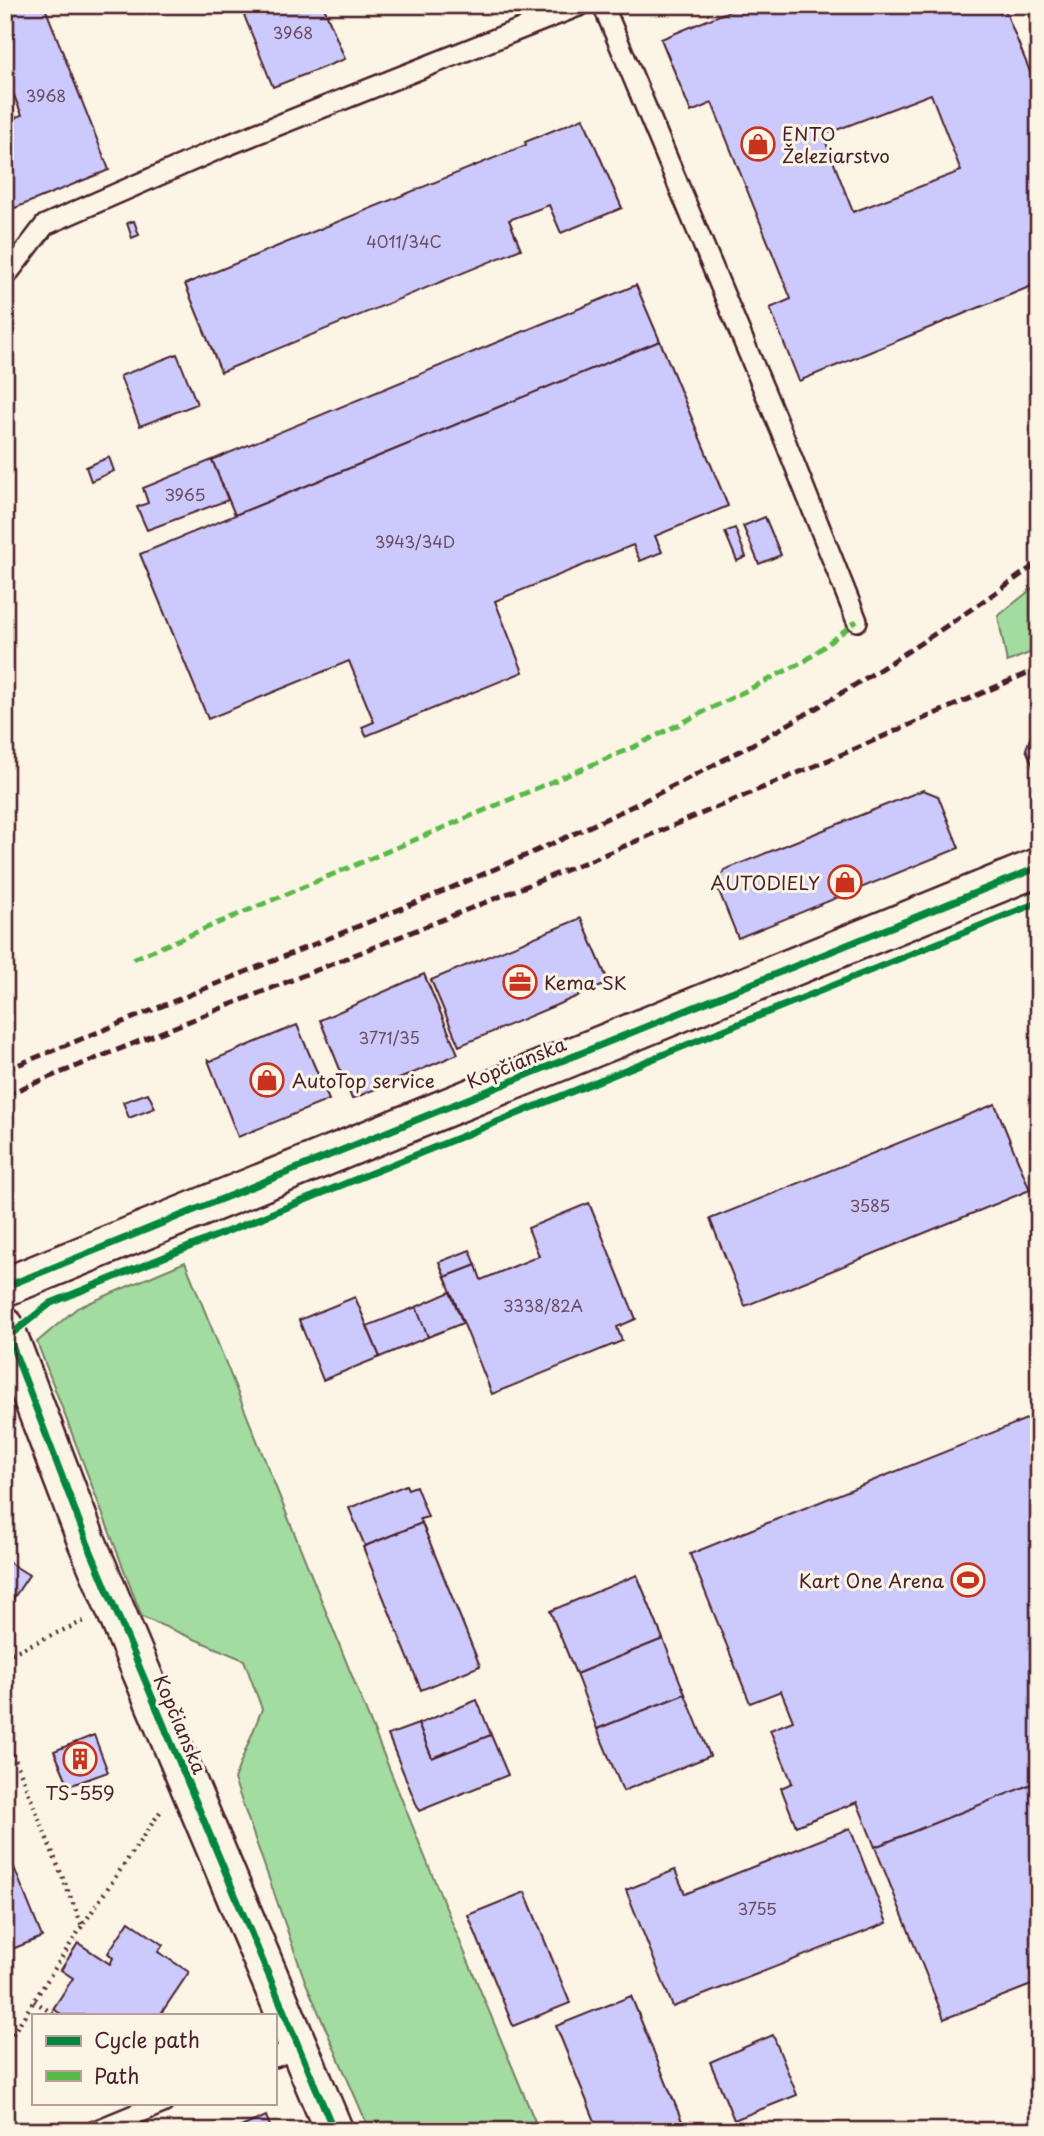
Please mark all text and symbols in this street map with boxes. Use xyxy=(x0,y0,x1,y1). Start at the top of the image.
house number: 3968 xyxy=(273,20,313,44)
house number: 3968 xyxy=(26,83,66,107)
place label: ENTO Železiarstvo xyxy=(782,119,890,169)
shop icon: ENTO Železiarstvo xyxy=(739,125,777,163)
house number: 4011/34C xyxy=(366,229,442,253)
house number: 3965 xyxy=(165,482,205,506)
house number: 3943/34D xyxy=(375,529,455,553)
shop icon: AUTODIELY xyxy=(826,863,864,901)
place label: AUTODIELY xyxy=(711,868,820,896)
office icon: Kema SK xyxy=(501,963,539,1001)
place label: Kema SK xyxy=(544,968,627,996)
house number: 3771/35 xyxy=(358,1025,420,1049)
street label: Kopčianska xyxy=(462,1029,570,1095)
shop icon: AutoTop service xyxy=(248,1061,286,1099)
place label: AutoTop service xyxy=(292,1066,435,1094)
house number: 3585 xyxy=(850,1193,890,1217)
house number: 3338/82A xyxy=(503,1293,583,1317)
sports icon: Kart One Arena xyxy=(949,1561,987,1599)
place label: Kart One Arena xyxy=(799,1566,944,1594)
street label: Kopčianska xyxy=(148,1670,215,1778)
building icon: TS-559 xyxy=(61,1740,99,1778)
place label: TS-559 xyxy=(45,1778,115,1806)
house number: 3755 xyxy=(737,1896,777,1920)
legend xyxy=(32,2014,276,2104)
text: Cycle path xyxy=(94,2023,200,2055)
text: Path xyxy=(94,2059,139,2091)

